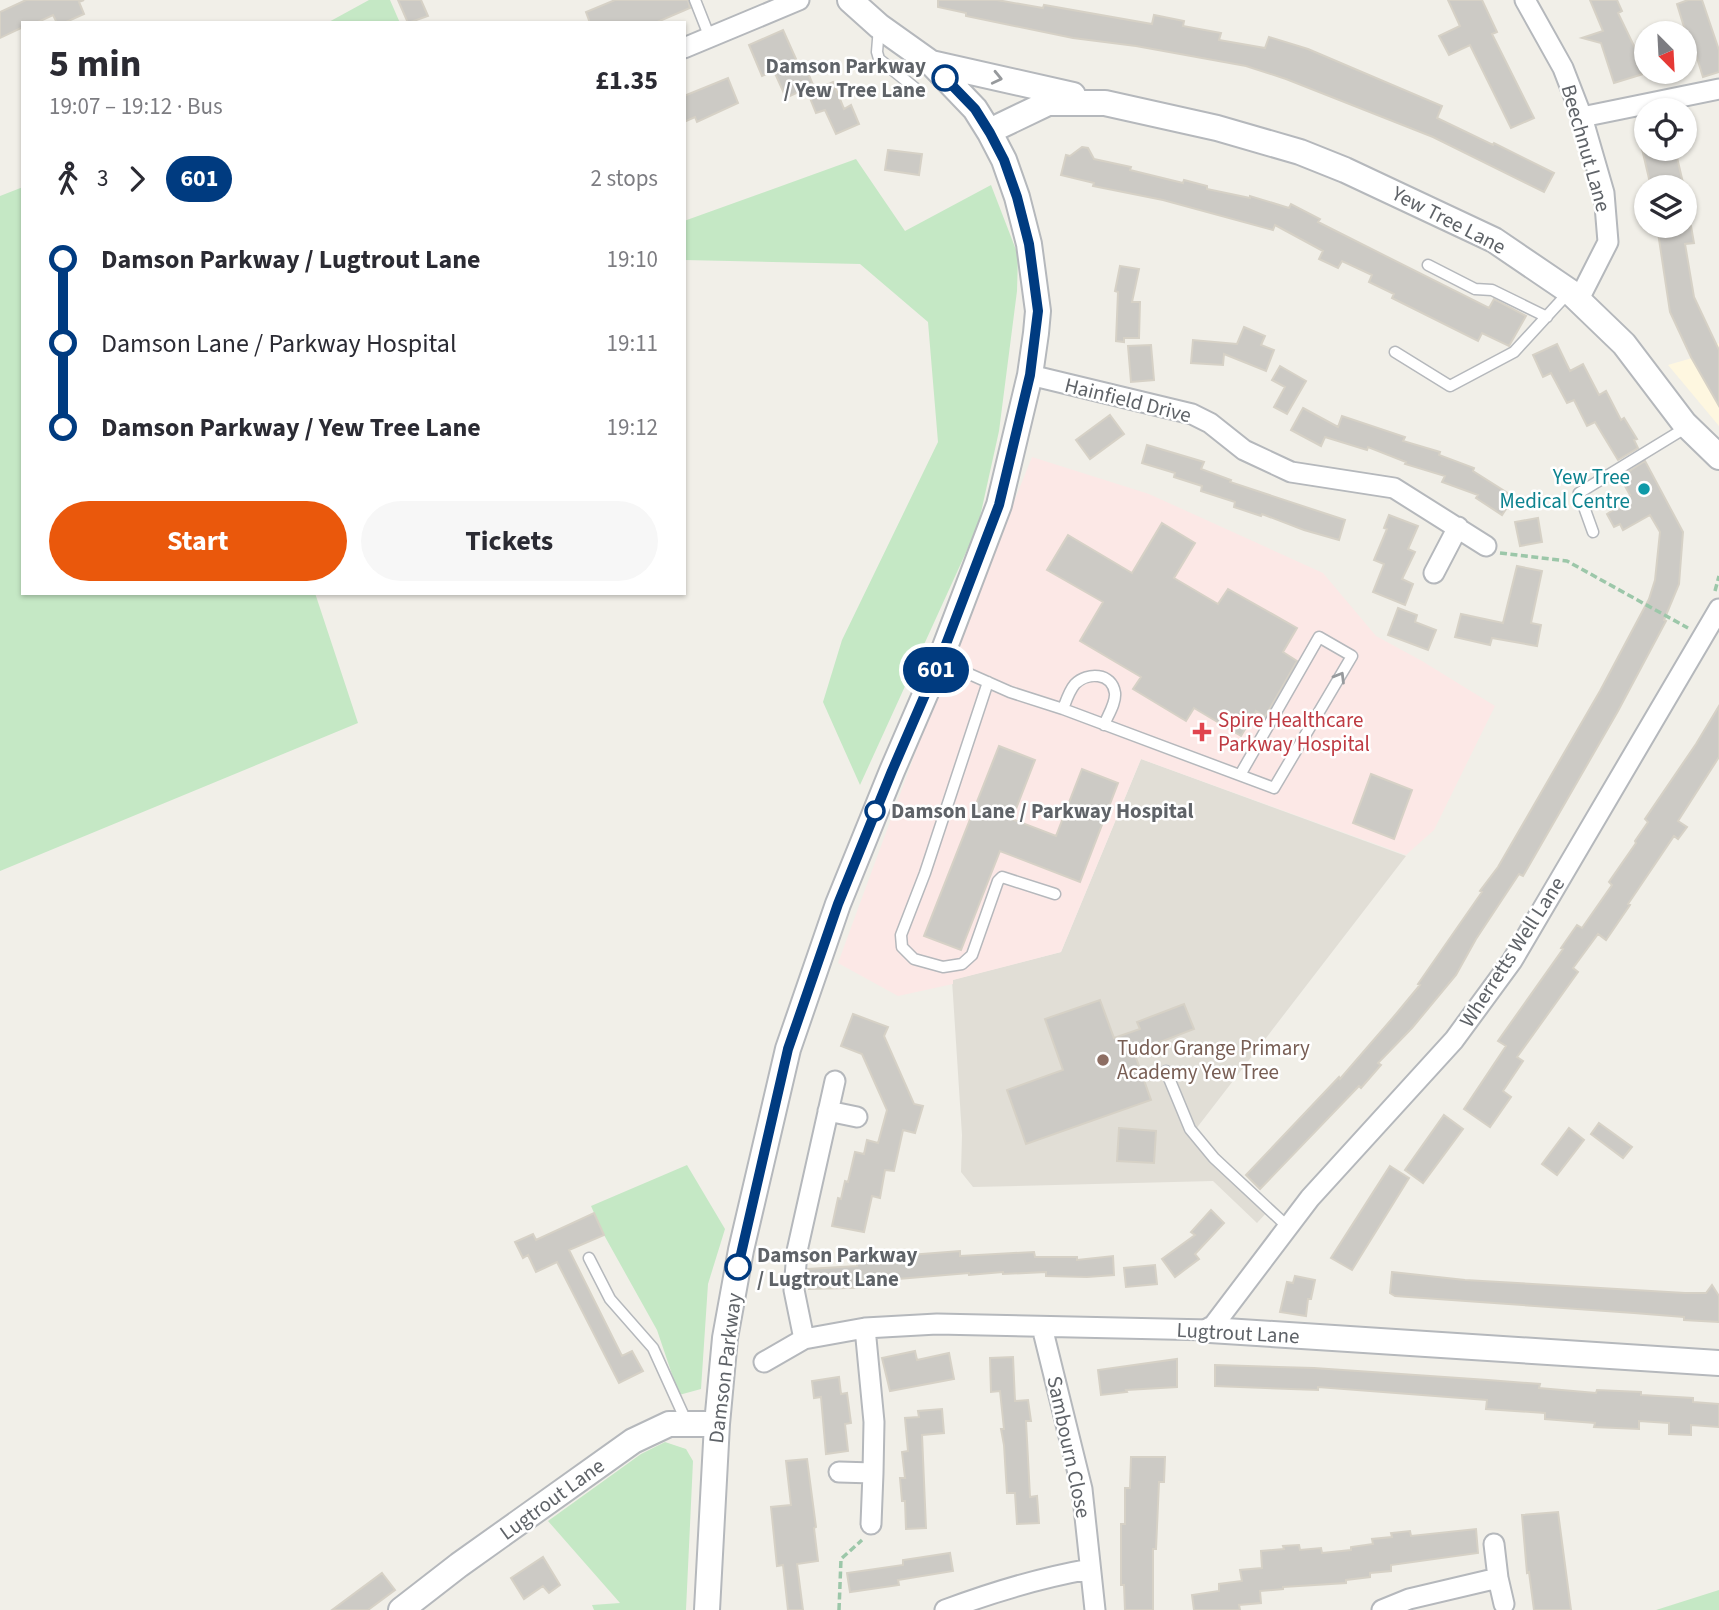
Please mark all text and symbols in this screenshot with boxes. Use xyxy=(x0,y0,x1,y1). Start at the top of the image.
north arrow xyxy=(1634,21,1698,84)
map controls xyxy=(1634,21,1697,238)
text: 5 min xyxy=(49,37,141,91)
place label: Damson Parkway / Yew Tree Lane xyxy=(766,51,926,105)
text: £1.35 xyxy=(595,62,658,99)
marker: Damson Parkway / Yew Tree Lane xyxy=(932,65,958,91)
one-way arrow xyxy=(991,70,1003,84)
street label: Beechnut Lane xyxy=(1554,81,1618,215)
text: 19:07 – 19:12 · Bus xyxy=(49,90,223,123)
button: locate xyxy=(1634,98,1697,161)
icon: walk xyxy=(49,160,87,198)
icon: forward xyxy=(118,160,156,198)
text: 601 xyxy=(180,161,218,196)
text: 3 xyxy=(97,162,108,195)
text: 2 stops xyxy=(591,162,658,195)
button: layers xyxy=(1634,175,1697,238)
street label: Yew Tree Lane xyxy=(1386,178,1511,262)
text: Damson Parkway / Lugtrout Lane xyxy=(101,241,481,278)
text: 19:10 xyxy=(607,243,658,276)
text: Damson Lane / Parkway Hospital xyxy=(101,325,457,362)
text: 19:11 xyxy=(607,327,658,360)
street label: Hainfield Drive xyxy=(1062,370,1194,430)
text: Damson Parkway / Yew Tree Lane xyxy=(101,409,481,446)
text: 19:12 xyxy=(607,411,658,444)
place label: Yew Tree Medical Centre xyxy=(1500,462,1630,516)
marker: Yew Tree Medical Centre xyxy=(1636,481,1652,497)
button: Start xyxy=(49,501,347,581)
button: Tickets xyxy=(361,501,658,581)
line badge: 601 xyxy=(896,647,976,693)
text: 601 xyxy=(917,652,955,687)
one-way arrow xyxy=(1332,671,1345,684)
place label: Spire Healthcare Parkway Hospital xyxy=(1218,705,1370,759)
marker: Spire Healthcare Parkway Hospital xyxy=(1192,722,1212,742)
place label: Damson Lane / Parkway Hospital xyxy=(891,796,1194,826)
marker: Damson Lane / Parkway Hospital xyxy=(865,801,885,821)
street label: Wherretts Well Lane xyxy=(1452,871,1572,1033)
place label: Tudor Grange Primary Academy Yew Tree xyxy=(1117,1033,1310,1087)
marker: Tudor Grange Primary Academy Yew Tree xyxy=(1095,1052,1111,1068)
place label: Damson Parkway / Lugtrout Lane xyxy=(757,1240,917,1294)
marker: Damson Parkway / Lugtrout Lane xyxy=(725,1254,751,1280)
street label: Damson Parkway xyxy=(701,1291,749,1445)
street label: Lugtrout Lane xyxy=(1176,1315,1300,1351)
street label: Sambourn Close xyxy=(1039,1373,1099,1521)
street label: Lugtrout Lane xyxy=(493,1451,611,1547)

